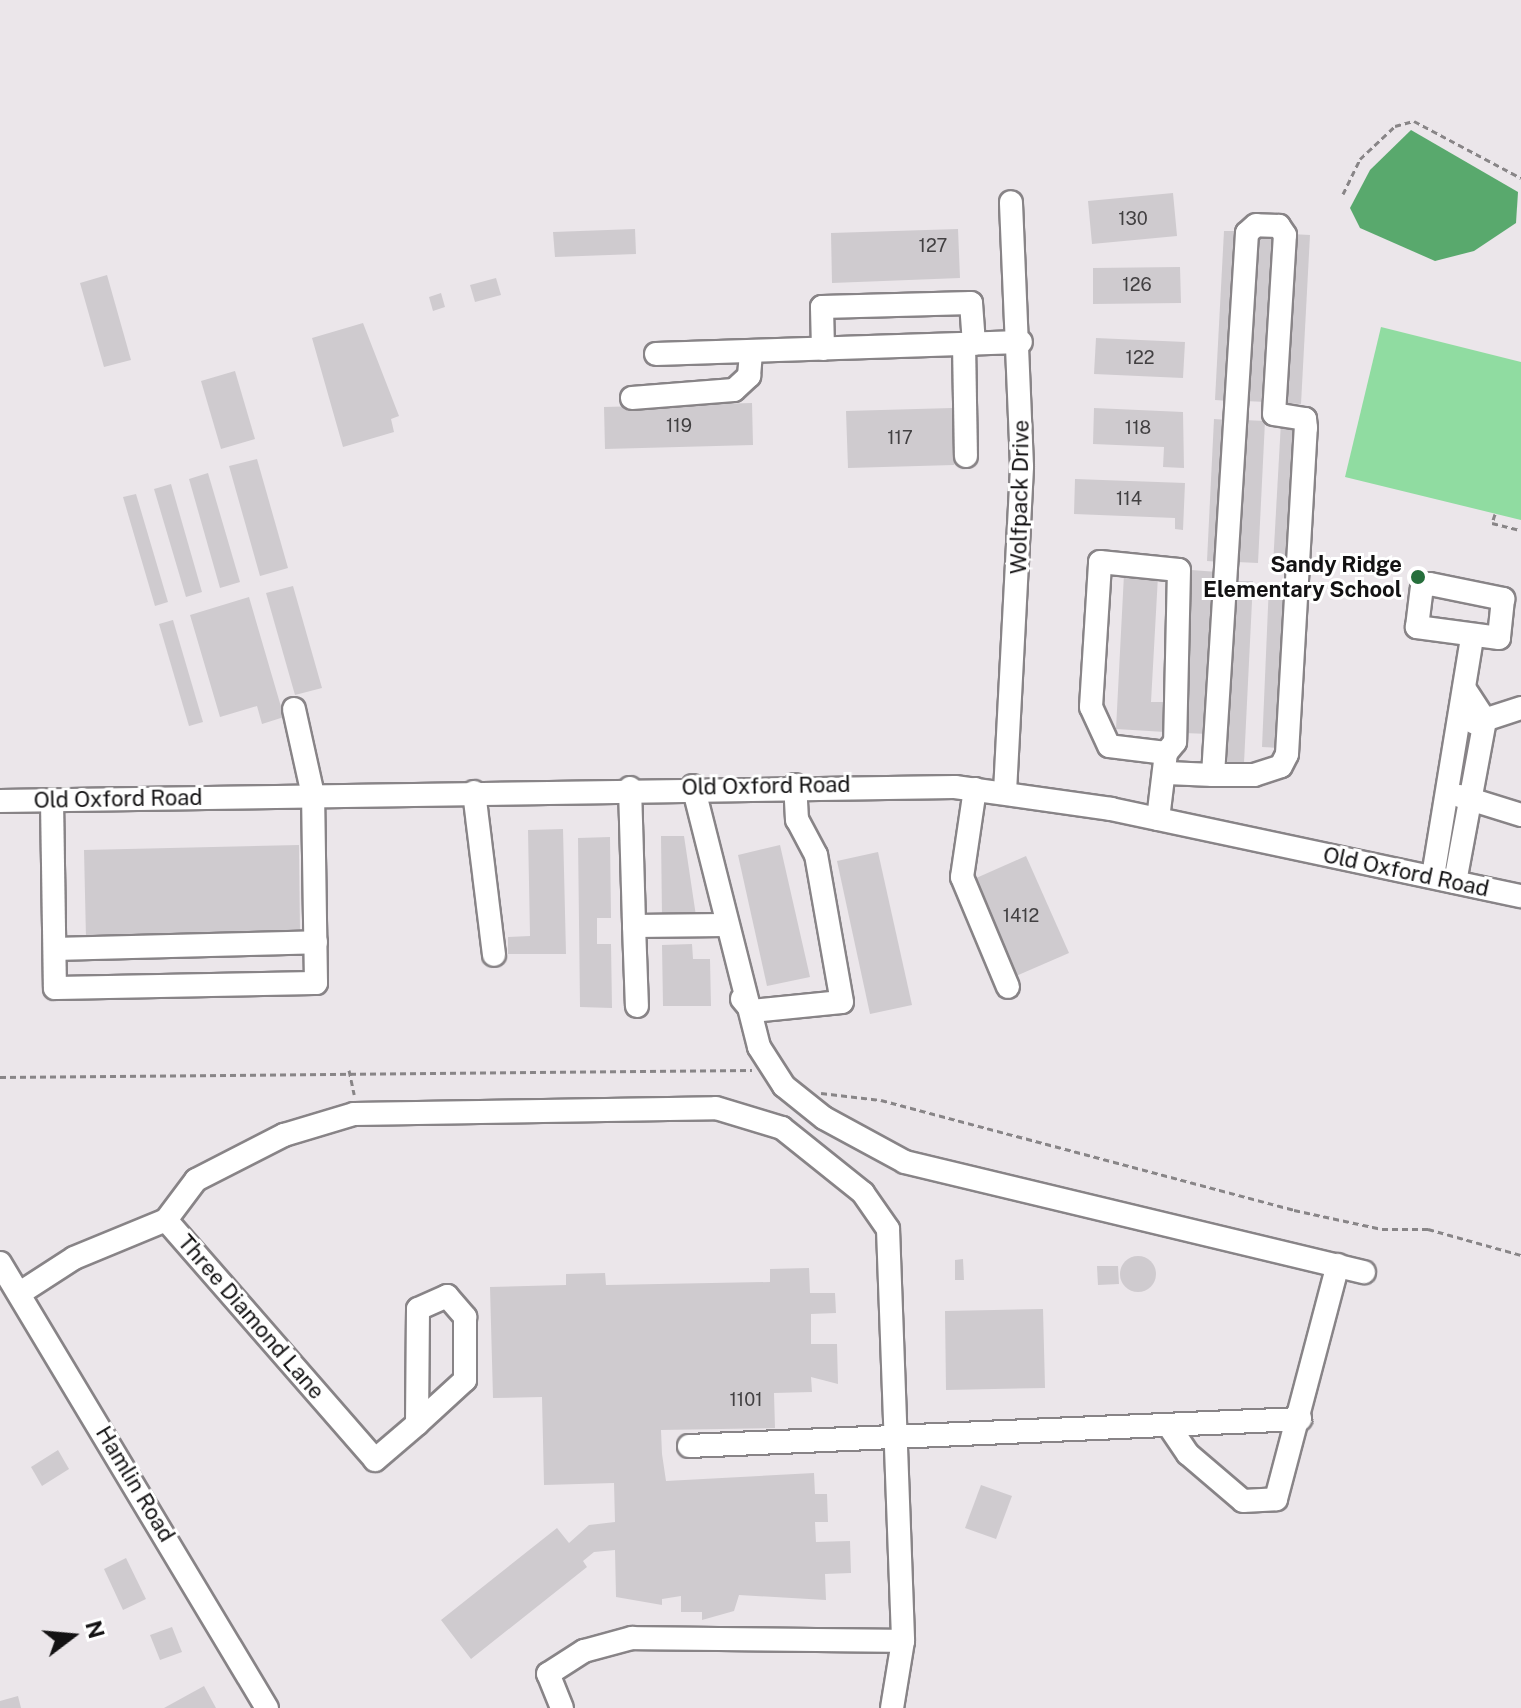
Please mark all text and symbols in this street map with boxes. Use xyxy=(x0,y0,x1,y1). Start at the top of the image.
house number: 130 xyxy=(1118,208,1148,230)
house number: 127 xyxy=(919,235,947,257)
house number: 126 xyxy=(1122,274,1152,296)
house number: 122 xyxy=(1126,347,1154,369)
house number: 119 xyxy=(666,415,692,437)
house number: 118 xyxy=(1125,417,1151,439)
street label: Wolfpack Drive xyxy=(1005,419,1035,575)
house number: 117 xyxy=(887,427,913,449)
house number: 114 xyxy=(1116,488,1142,510)
place label: Sandy Ridge Elementary School xyxy=(1203,551,1402,602)
marker: Sandy Ridge Elementary School xyxy=(1409,568,1427,586)
street label: Old Oxford Road xyxy=(681,771,851,801)
street label: Old Oxford Road xyxy=(33,784,203,814)
street label: Old Oxford Road xyxy=(1321,842,1491,902)
house number: 1412 xyxy=(1003,905,1039,927)
street label: Three Diamond Lane xyxy=(172,1229,330,1405)
house number: 1101 xyxy=(730,1389,762,1411)
street label: Hamlin Road xyxy=(90,1421,180,1547)
north arrow xyxy=(32,1596,112,1676)
text: N xyxy=(80,1618,110,1641)

